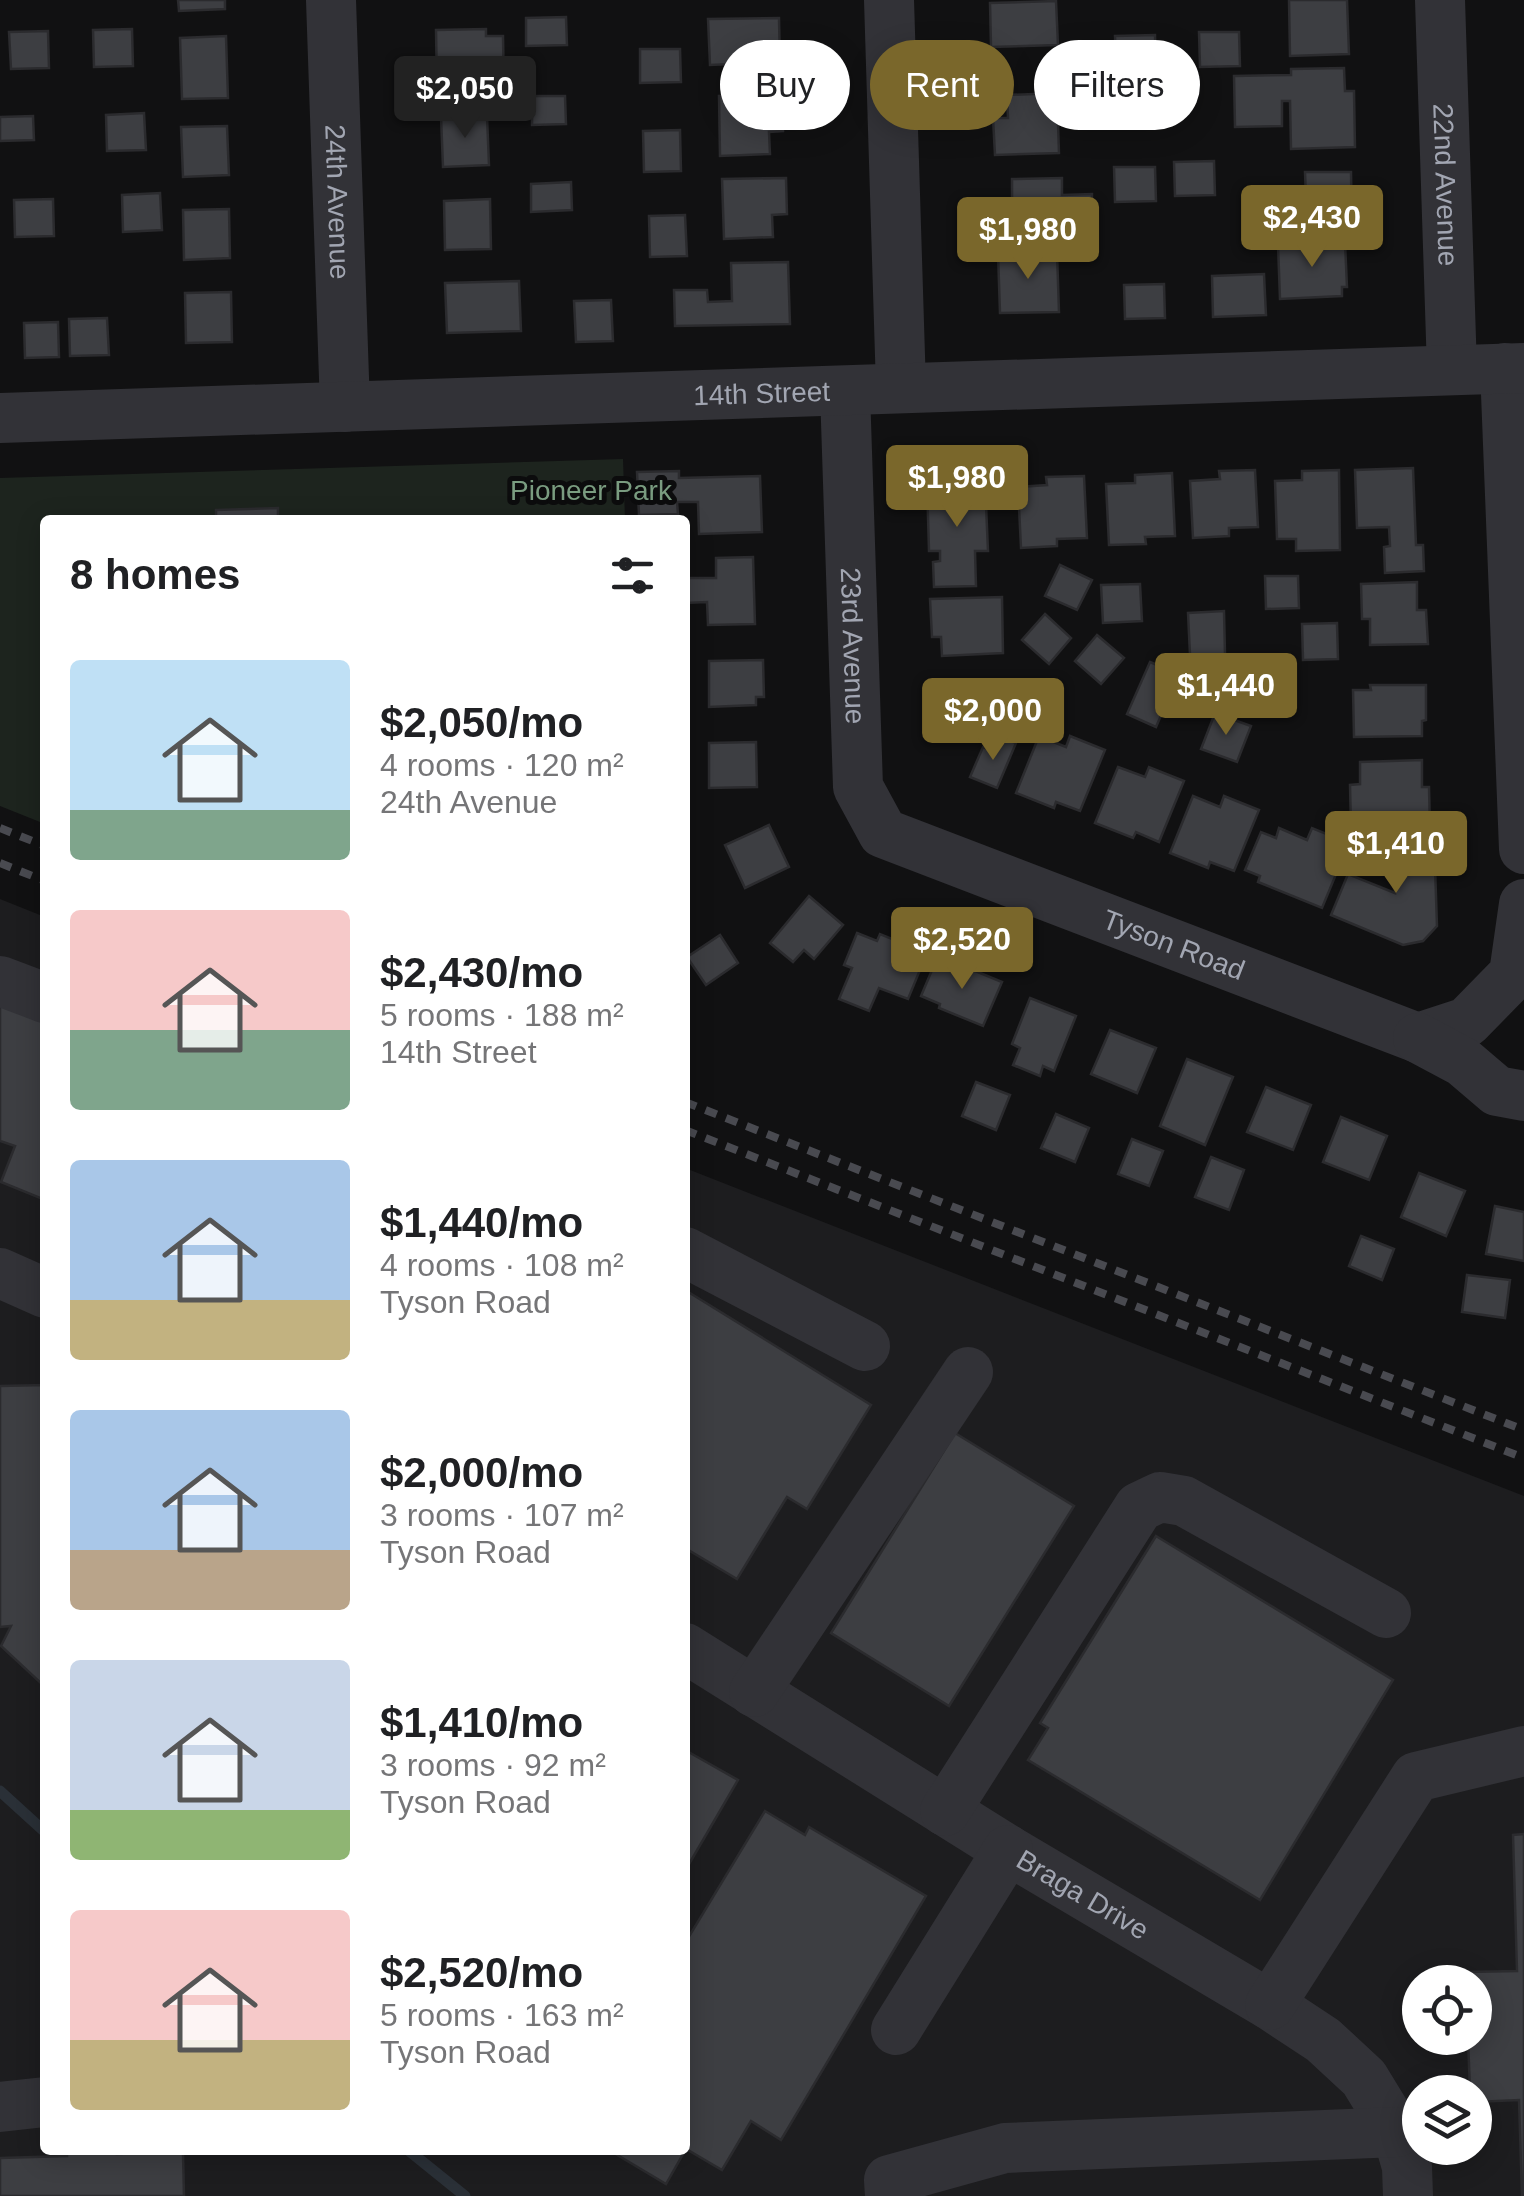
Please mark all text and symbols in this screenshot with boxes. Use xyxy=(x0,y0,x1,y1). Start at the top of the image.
chip: Buy xyxy=(720,40,850,130)
chip: Rent xyxy=(870,40,1014,130)
chip: Filters xyxy=(1034,40,1200,130)
pin: $2,050 xyxy=(384,56,546,141)
text: $2,050 xyxy=(416,70,514,106)
street label: 22nd Avenue xyxy=(1427,103,1464,267)
street label: 24th Avenue xyxy=(319,124,356,280)
pin: $2,430 xyxy=(1231,185,1393,270)
pin: $1,980 xyxy=(947,197,1109,282)
text: $2,430 xyxy=(1263,199,1361,235)
text: $1,980 xyxy=(979,211,1077,247)
street label: 14th Street xyxy=(693,376,831,411)
pin: $1,980 xyxy=(876,445,1038,530)
text: $1,980 xyxy=(908,459,1006,495)
park label: Pioneer Park xyxy=(510,475,673,506)
icon: filters xyxy=(605,548,660,603)
text: 8 homes xyxy=(70,551,240,598)
street label: 23rd Avenue xyxy=(835,567,871,725)
pin: $1,440 xyxy=(1145,653,1307,738)
text: $1,440 xyxy=(1177,667,1275,703)
pin: $2,000 xyxy=(912,678,1074,763)
text: $2,000 xyxy=(944,692,1042,728)
text: $2,050/mo xyxy=(380,699,583,746)
icon: home xyxy=(150,700,270,820)
text: 4 rooms · 120 m² xyxy=(380,747,624,783)
text: 24th Avenue xyxy=(380,784,557,820)
pin: $1,410 xyxy=(1315,811,1477,896)
text: $1,410 xyxy=(1347,825,1445,861)
street label: Tyson Road xyxy=(1098,904,1249,986)
pin: $2,520 xyxy=(881,907,1043,992)
text: $2,520 xyxy=(913,921,1011,957)
text: $2,430/mo xyxy=(380,949,583,996)
icon: home xyxy=(150,950,270,1070)
text: 5 rooms · 188 m² xyxy=(380,997,624,1033)
text: 14th Street xyxy=(380,1034,537,1070)
text: $1,440/mo xyxy=(380,1199,583,1246)
icon: home xyxy=(150,1200,270,1320)
text: 4 rooms · 108 m² xyxy=(380,1247,624,1283)
text: Tyson Road xyxy=(380,1284,551,1320)
text: $2,000/mo xyxy=(380,1449,583,1496)
icon: home xyxy=(150,1450,270,1570)
text: 3 rooms · 107 m² xyxy=(380,1497,624,1533)
text: Tyson Road xyxy=(380,1534,551,1570)
text: $1,410/mo xyxy=(380,1699,583,1746)
icon: home xyxy=(150,1700,270,1820)
text: 3 rooms · 92 m² xyxy=(380,1747,606,1783)
text: Tyson Road xyxy=(380,1784,551,1820)
street label: Braga Drive xyxy=(1011,1844,1154,1946)
text: $2,520/mo xyxy=(380,1949,583,1996)
icon: home xyxy=(150,1950,270,2070)
map controls xyxy=(1402,1965,1492,2165)
button: locate xyxy=(1402,1965,1492,2055)
text: 5 rooms · 163 m² xyxy=(380,1997,624,2033)
text: Tyson Road xyxy=(380,2034,551,2070)
button: layers xyxy=(1402,2075,1492,2165)

